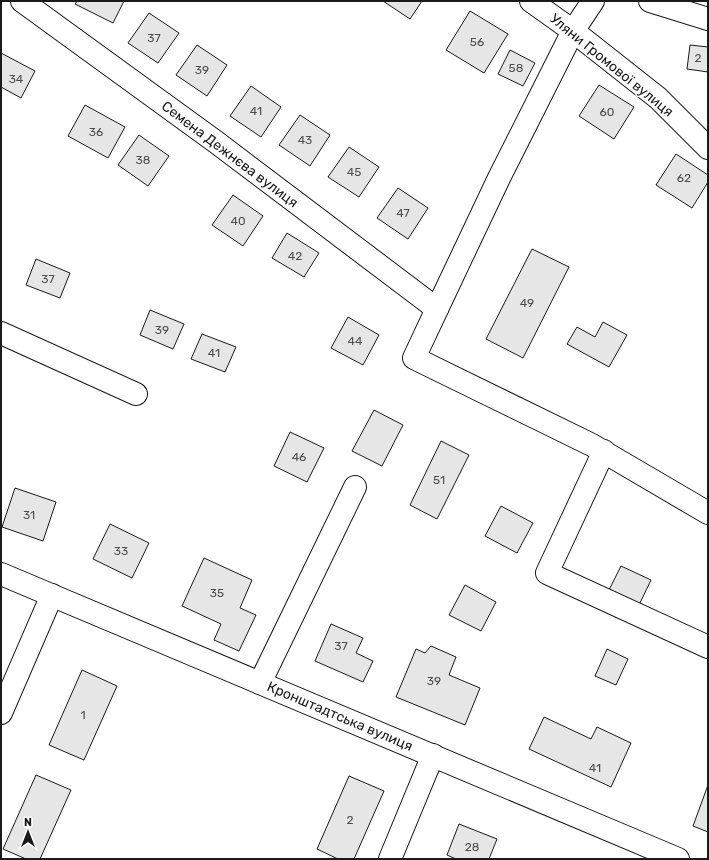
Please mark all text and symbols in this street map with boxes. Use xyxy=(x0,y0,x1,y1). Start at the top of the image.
street label: Уляни Громової вулиця xyxy=(546,10,677,121)
house number: 37 xyxy=(147,31,161,45)
house number: 56 xyxy=(470,35,484,49)
house number: 2 xyxy=(694,51,702,65)
house number: 58 xyxy=(509,61,523,75)
house number: 39 xyxy=(195,63,209,77)
house number: 34 xyxy=(9,72,24,86)
street label: Семена Дежнєва вулиця xyxy=(158,98,301,211)
house number: 41 xyxy=(250,104,262,118)
house number: 60 xyxy=(600,105,614,119)
house number: 36 xyxy=(89,125,103,139)
house number: 43 xyxy=(298,133,312,147)
house number: 38 xyxy=(136,153,150,167)
house number: 45 xyxy=(347,165,361,179)
house number: 62 xyxy=(677,171,691,185)
house number: 47 xyxy=(396,206,410,220)
house number: 40 xyxy=(230,214,246,228)
house number: 42 xyxy=(288,249,302,263)
house number: 37 xyxy=(41,272,55,286)
house number: 49 xyxy=(520,296,534,310)
house number: 39 xyxy=(155,323,169,337)
house number: 44 xyxy=(348,334,363,348)
house number: 41 xyxy=(208,346,220,360)
house number: 46 xyxy=(292,450,306,464)
house number: 51 xyxy=(433,473,445,487)
house number: 31 xyxy=(23,508,35,522)
house number: 33 xyxy=(114,544,128,558)
house number: 35 xyxy=(210,586,224,600)
house number: 37 xyxy=(334,639,348,653)
house number: 39 xyxy=(427,674,441,688)
street label: Кронштадтська вулиця xyxy=(264,678,415,755)
house number: 1 xyxy=(80,708,86,722)
house number: 41 xyxy=(589,761,601,775)
north arrow xyxy=(8,812,48,852)
house number: 2 xyxy=(346,813,354,827)
text: N xyxy=(24,816,32,829)
house number: 28 xyxy=(465,840,479,854)

